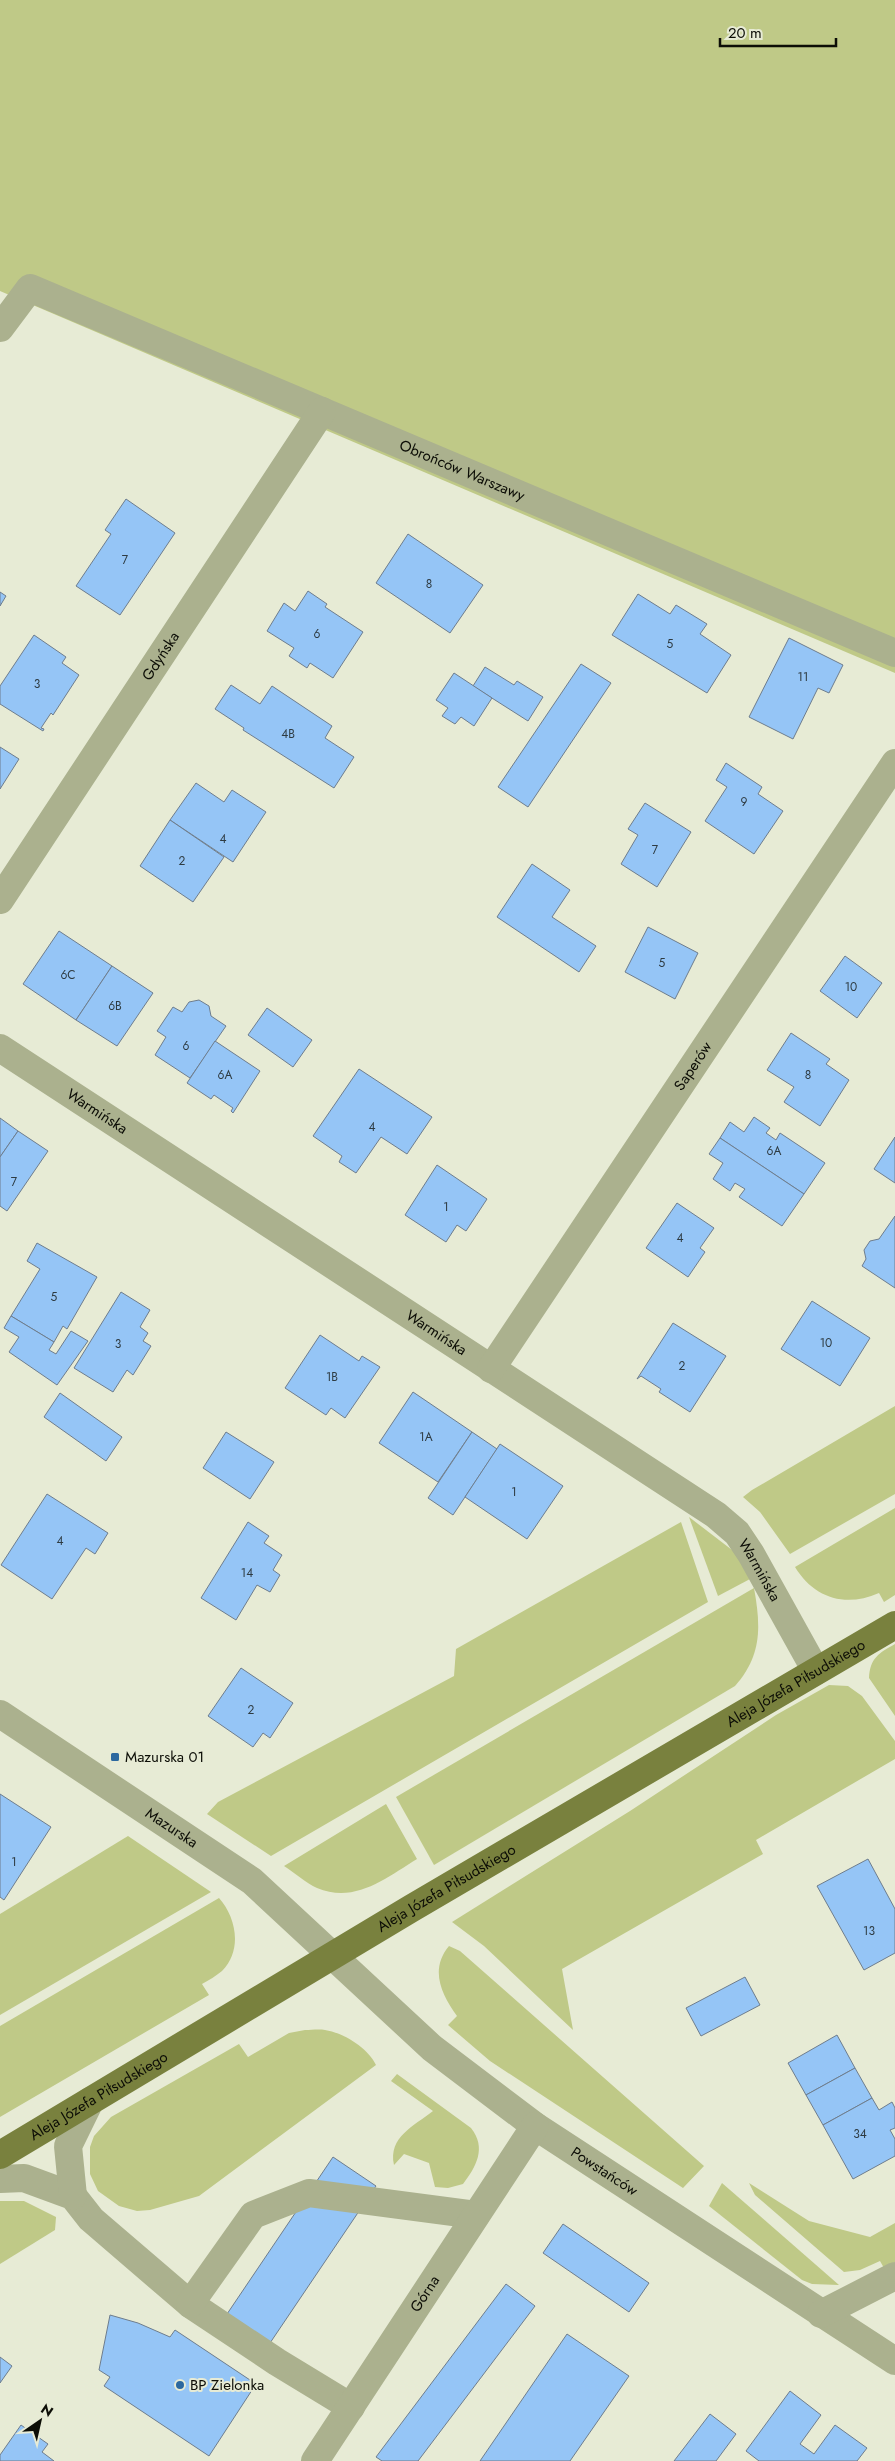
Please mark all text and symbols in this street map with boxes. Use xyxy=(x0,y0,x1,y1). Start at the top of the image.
scale bar xyxy=(720,15,836,47)
text: 20 m xyxy=(728,22,762,44)
street label: Obrońców Warszawy xyxy=(396,434,529,507)
house number: 7 xyxy=(122,551,129,569)
house number: 8 xyxy=(426,575,432,593)
house number: 6 xyxy=(314,625,321,643)
street label: Gdyńska xyxy=(136,627,185,685)
house number: 5 xyxy=(667,635,674,653)
house number: 11 xyxy=(798,668,808,686)
house number: 3 xyxy=(34,675,41,693)
house number: 4B xyxy=(281,725,295,743)
house number: 9 xyxy=(741,793,748,811)
house number: 4 xyxy=(220,830,227,848)
house number: 7 xyxy=(652,841,659,859)
house number: 2 xyxy=(179,852,186,870)
house number: 5 xyxy=(659,954,666,972)
house number: 6C xyxy=(60,966,76,984)
house number: 10 xyxy=(845,978,857,996)
house number: 6B xyxy=(108,997,122,1015)
house number: 6 xyxy=(183,1037,190,1055)
street label: Saperów xyxy=(669,1037,718,1095)
house number: 6A xyxy=(218,1066,232,1084)
house number: 8 xyxy=(805,1066,811,1084)
street label: Warmińska xyxy=(62,1083,132,1139)
house number: 4 xyxy=(369,1118,376,1136)
house number: 6A xyxy=(767,1142,781,1160)
house number: 7 xyxy=(11,1173,18,1191)
house number: 1 xyxy=(443,1198,449,1216)
house number: 4 xyxy=(677,1229,684,1247)
house number: 5 xyxy=(51,1288,58,1306)
street label: Warmińska xyxy=(401,1305,471,1361)
house number: 10 xyxy=(820,1334,832,1352)
house number: 3 xyxy=(115,1335,122,1353)
house number: 2 xyxy=(679,1357,686,1375)
house number: 1B xyxy=(326,1368,338,1386)
house number: 1A xyxy=(419,1428,433,1446)
house number: 1 xyxy=(511,1483,517,1501)
house number: 4 xyxy=(57,1532,64,1550)
street label: Warmińska xyxy=(733,1534,786,1606)
house number: 14 xyxy=(241,1564,253,1582)
street label: Aleja Józefa Piłsudskiego xyxy=(722,1634,869,1733)
house number: 2 xyxy=(248,1701,255,1719)
place label: Mazurska 01 xyxy=(125,1746,204,1768)
marker: Mazurska 01 xyxy=(109,1751,121,1763)
street label: Mazurska xyxy=(141,1802,202,1853)
street label: Aleja Józefa Piłsudskiego xyxy=(373,1839,520,1938)
house number: 1 xyxy=(11,1853,17,1871)
house number: 13 xyxy=(863,1922,875,1940)
street label: Aleja Józefa Piłsudskiego xyxy=(25,2046,172,2146)
house number: 34 xyxy=(853,2125,867,2143)
street label: Powstańców xyxy=(567,2141,643,2202)
street label: Górna xyxy=(405,2271,445,2317)
place label: BP Zielonka xyxy=(190,2374,264,2396)
marker: BP Zielonka xyxy=(174,2379,186,2391)
north arrow xyxy=(15,2396,65,2446)
text: N xyxy=(37,2399,57,2422)

